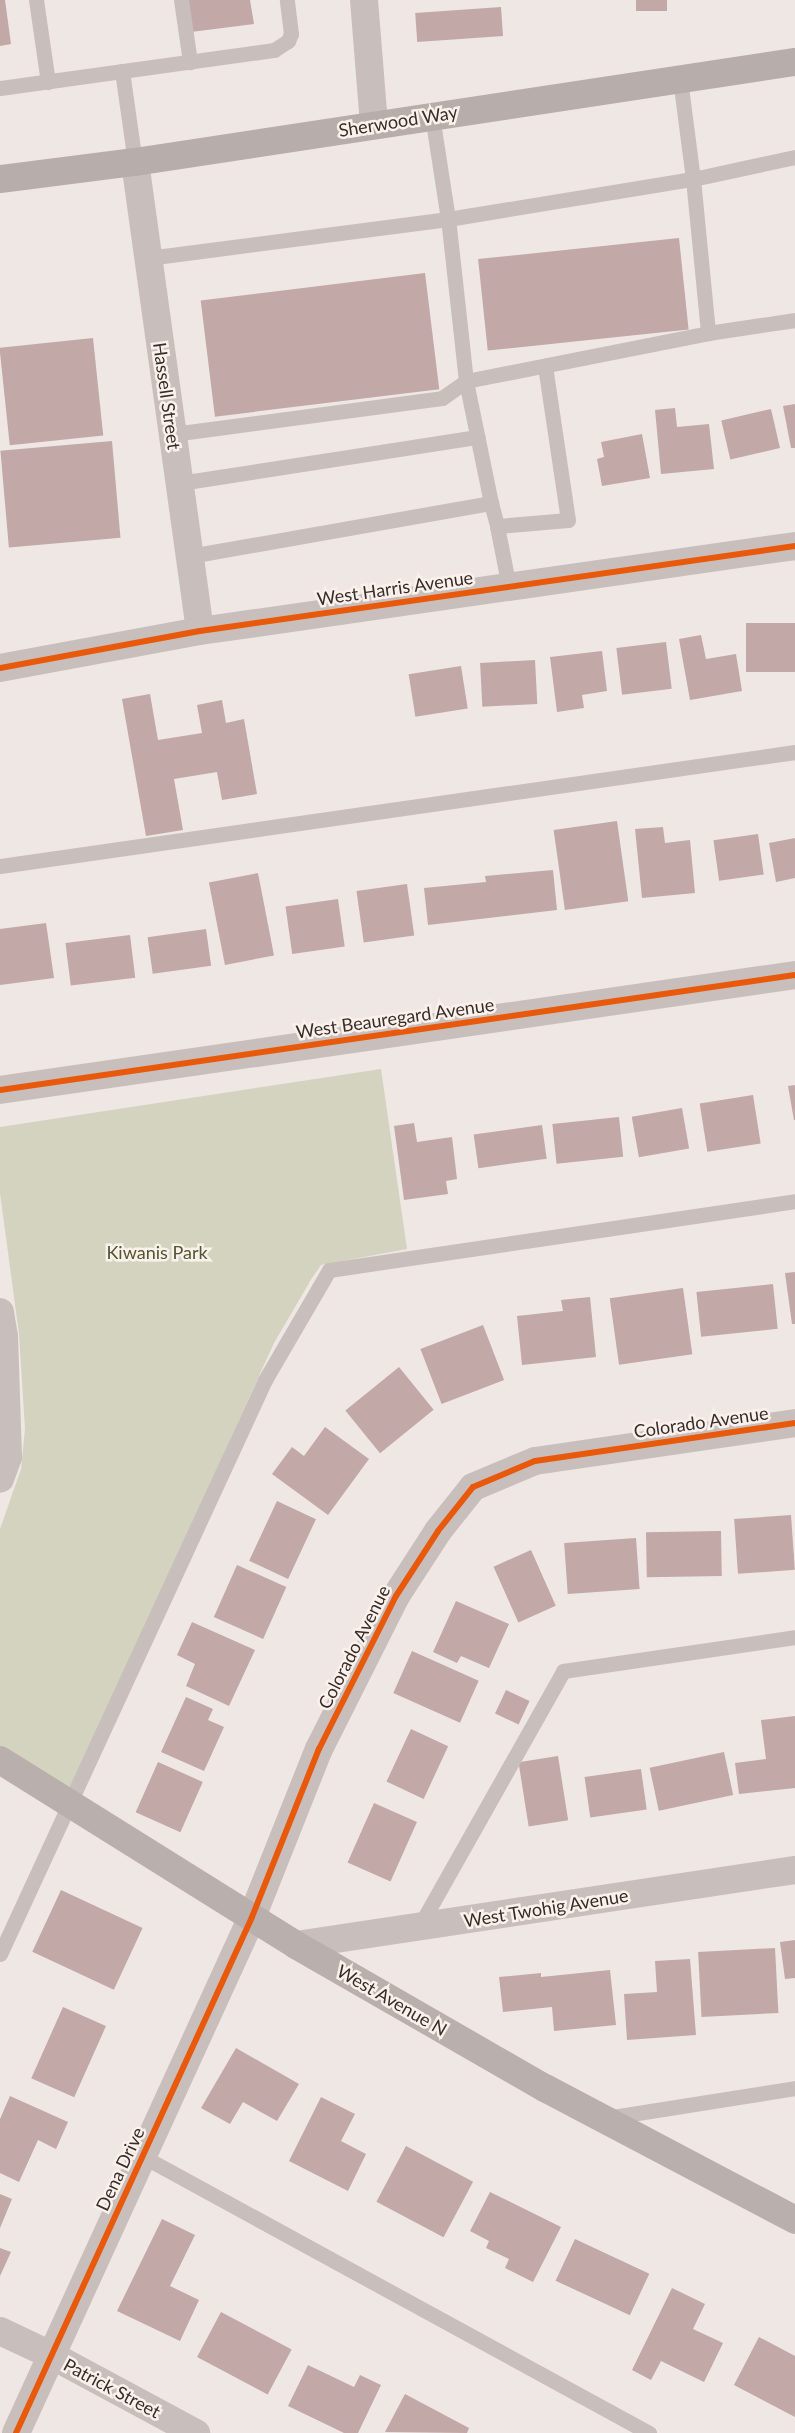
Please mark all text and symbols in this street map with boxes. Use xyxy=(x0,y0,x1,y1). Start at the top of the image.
street label: Sherwood Way xyxy=(337,101,459,141)
street label: Hassell Street xyxy=(149,341,185,451)
street label: West Harris Avenue xyxy=(315,566,475,610)
street label: West Beauregard Avenue xyxy=(294,993,496,1043)
park label: Kiwanis Park xyxy=(106,1241,208,1263)
street label: Colorado Avenue xyxy=(632,1402,770,1442)
street label: Colorado Avenue xyxy=(313,1581,395,1713)
street label: West Twohig Avenue xyxy=(462,1884,630,1932)
street label: West Avenue N xyxy=(333,1960,451,2040)
street label: Dena Drive xyxy=(91,2124,149,2214)
street label: Patrick Street xyxy=(60,2353,164,2423)

